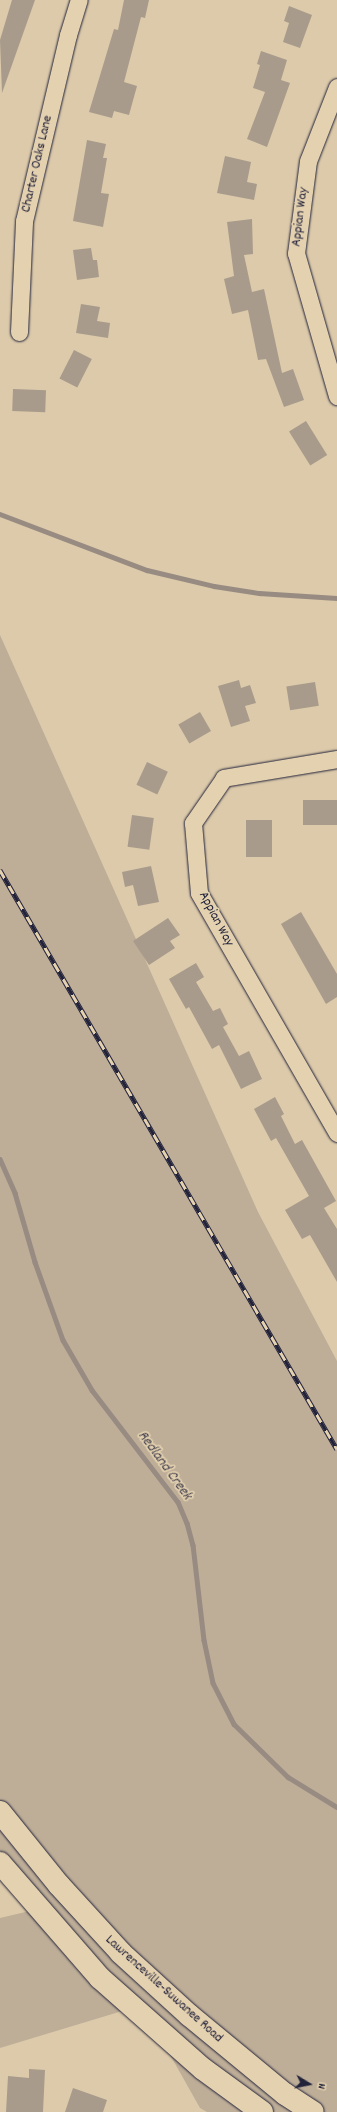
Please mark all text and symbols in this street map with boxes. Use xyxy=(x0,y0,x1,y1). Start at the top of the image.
street label: Charter Oaks Lane xyxy=(18,114,56,214)
street label: Appian Way xyxy=(288,186,312,248)
street label: Appian Way xyxy=(195,889,237,949)
water label: Redland Creek xyxy=(133,1428,195,1504)
street label: Lawrenceville-Suwanee Road xyxy=(102,1932,226,2046)
north arrow xyxy=(289,2064,329,2104)
text: N xyxy=(312,2082,329,2090)

